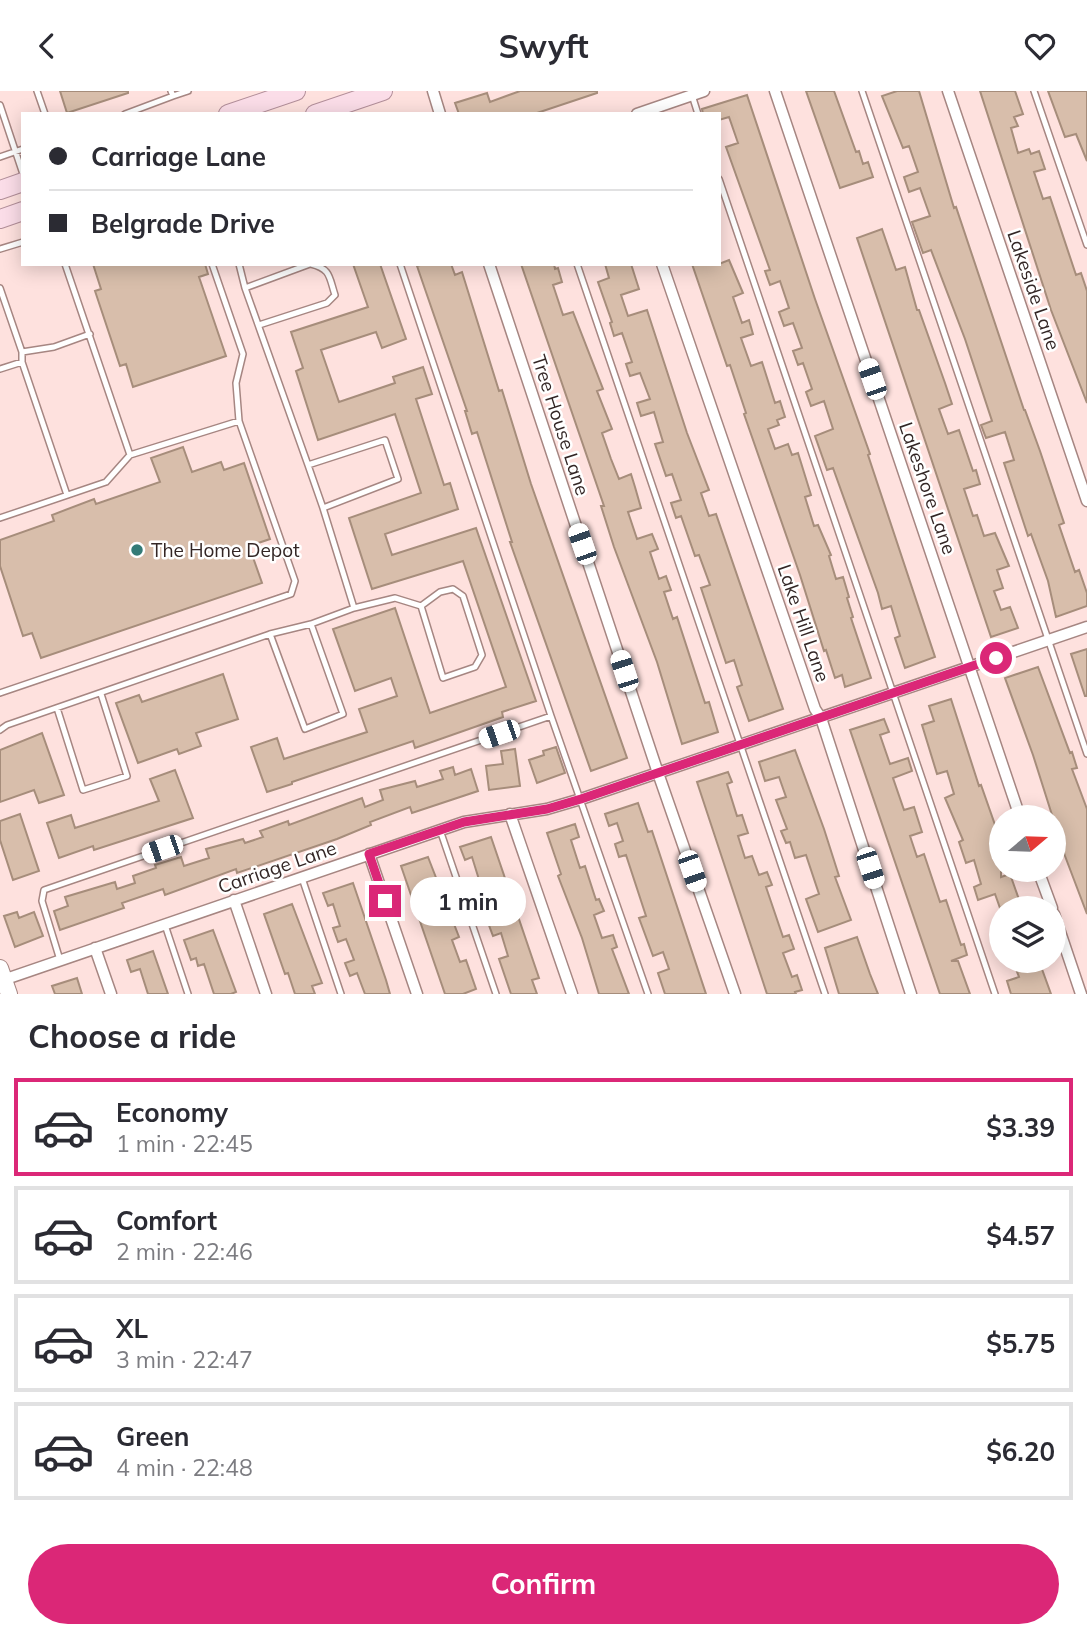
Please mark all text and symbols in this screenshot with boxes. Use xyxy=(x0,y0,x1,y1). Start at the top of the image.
text: Swyft xyxy=(498,26,589,66)
icon: back xyxy=(28,27,66,65)
icon: heart xyxy=(1021,27,1059,65)
text: Carriage Lane xyxy=(91,140,266,173)
text: Belgrade Drive xyxy=(91,207,275,240)
street label: Lakeside Lane xyxy=(1002,227,1066,353)
street label: Tree House Lane xyxy=(527,352,595,498)
car xyxy=(856,356,889,402)
street label: Lakeshore Lane xyxy=(894,419,962,557)
car xyxy=(566,521,599,567)
place label: The Home Depot xyxy=(151,538,300,562)
marker: The Home Depot xyxy=(129,542,145,558)
street label: Lake Hill Lane xyxy=(773,561,835,685)
route start xyxy=(980,642,1012,674)
car xyxy=(608,648,641,694)
car xyxy=(476,717,523,751)
north arrow xyxy=(989,805,1066,882)
map controls xyxy=(989,805,1066,973)
car xyxy=(139,832,186,866)
street label: Carriage Lane xyxy=(215,836,339,898)
car xyxy=(854,845,887,891)
car xyxy=(676,848,709,894)
callout: 1 min xyxy=(410,877,525,925)
route end xyxy=(369,885,401,917)
text: 1 min xyxy=(438,887,498,916)
button: layers xyxy=(989,896,1066,973)
text: Choose a ride xyxy=(28,1016,236,1056)
icon: car xyxy=(32,1096,95,1159)
text: Economy xyxy=(116,1096,228,1129)
text: $3.39 xyxy=(986,1111,1055,1144)
text: 1 min · 22:45 xyxy=(116,1129,253,1158)
icon: car xyxy=(32,1204,95,1267)
text: Comfort xyxy=(116,1204,217,1237)
text: $4.57 xyxy=(986,1219,1055,1252)
text: 2 min · 22:46 xyxy=(116,1237,253,1266)
icon: car xyxy=(32,1312,95,1375)
text: XL xyxy=(116,1312,148,1345)
text: $5.75 xyxy=(986,1327,1055,1360)
text: 3 min · 22:47 xyxy=(116,1345,253,1374)
icon: car xyxy=(32,1420,95,1483)
text: Green xyxy=(116,1420,189,1453)
text: $6.20 xyxy=(986,1435,1055,1468)
text: 4 min · 22:48 xyxy=(116,1453,253,1482)
button: Confirm xyxy=(28,1544,1059,1624)

